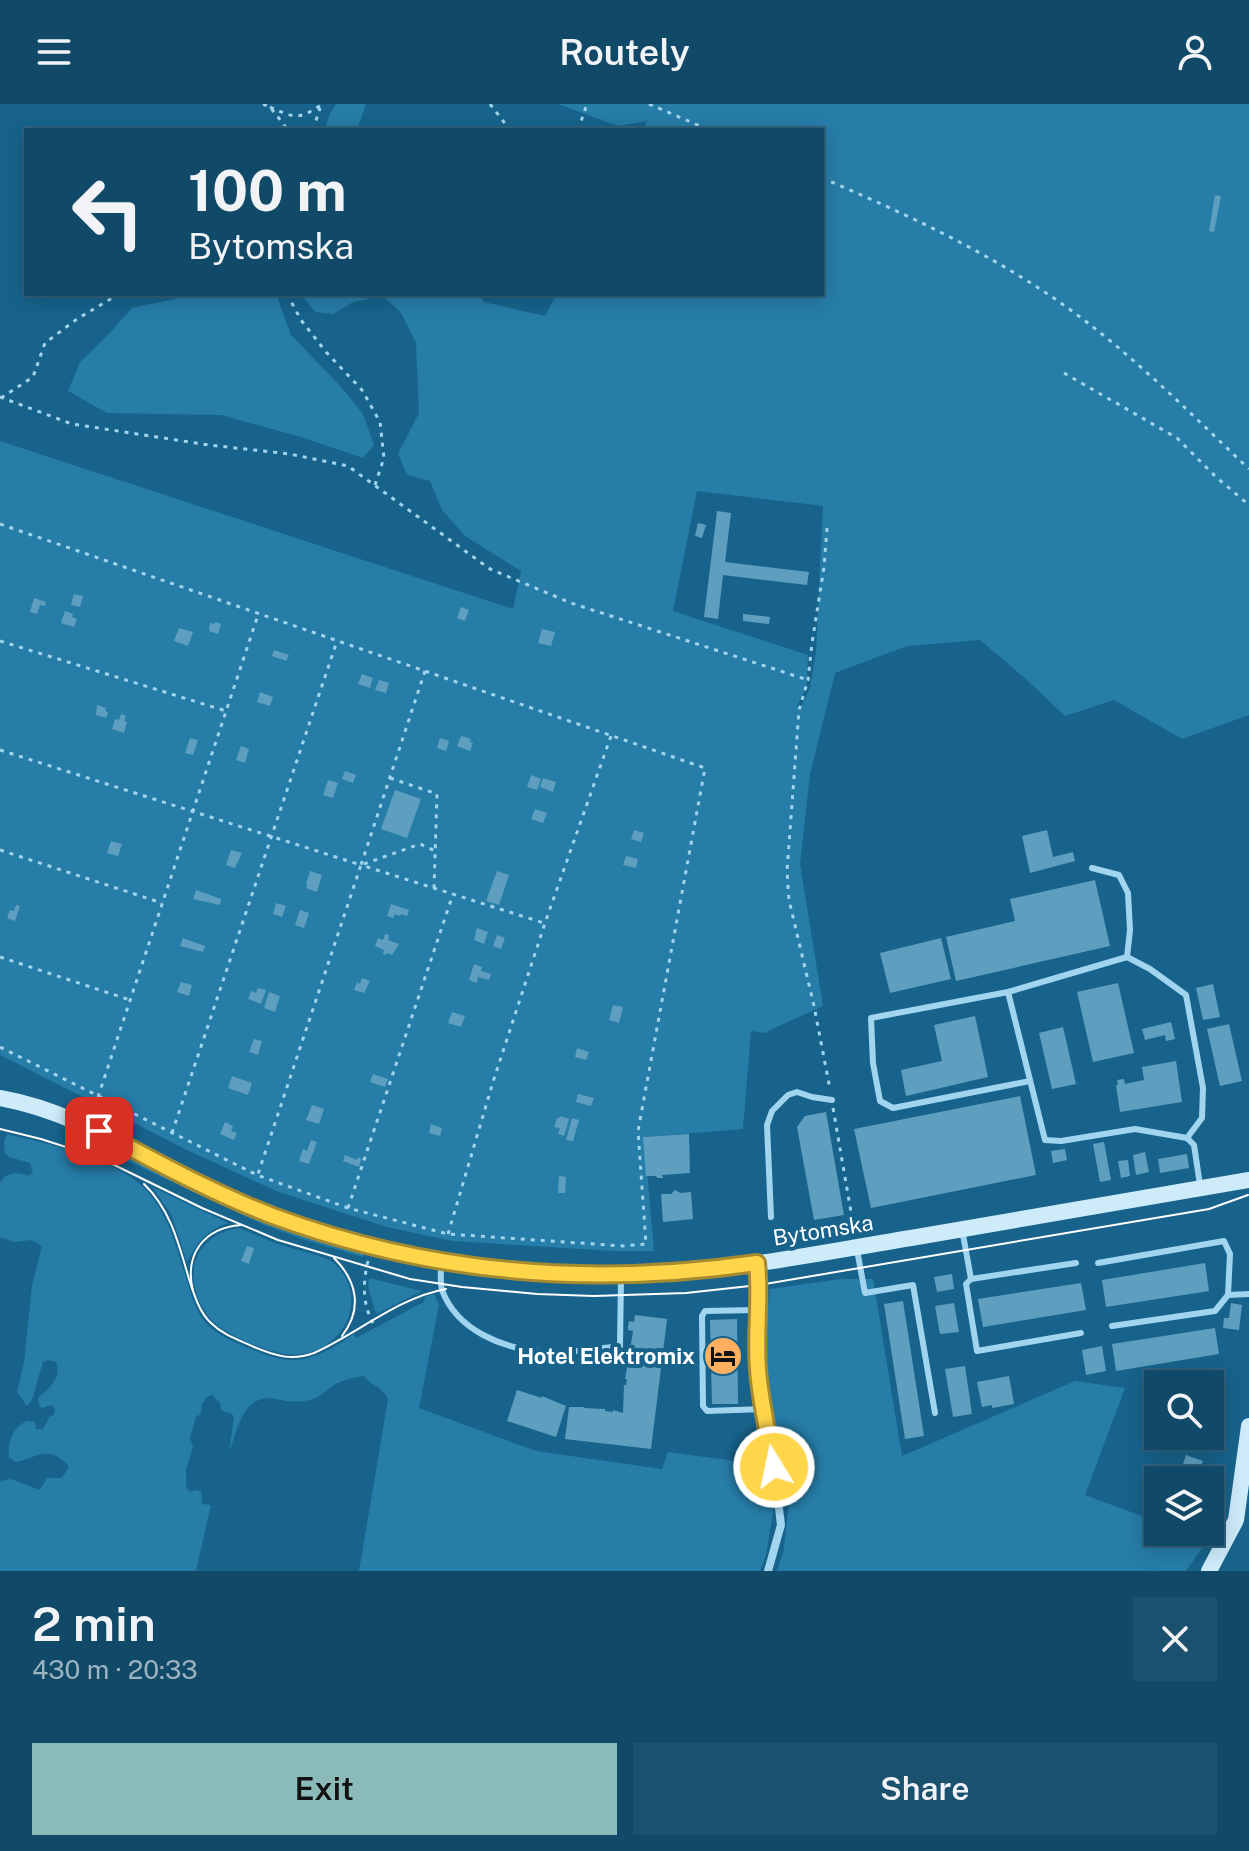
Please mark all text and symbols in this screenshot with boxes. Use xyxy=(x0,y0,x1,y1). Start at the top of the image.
icon: menu xyxy=(32,30,76,74)
icon: person xyxy=(1173,30,1217,74)
text: Routely xyxy=(559,31,690,73)
text: 100 m xyxy=(188,158,347,224)
icon: left xyxy=(56,160,160,264)
text: Bytomska xyxy=(188,225,354,267)
pin xyxy=(65,1097,133,1165)
icon: arrive xyxy=(77,1109,121,1153)
street label: Bytomska xyxy=(771,1209,875,1251)
hotel icon: Hotel Elektromix xyxy=(702,1335,744,1377)
place label: Hotel Elektromix xyxy=(517,1343,695,1369)
map controls xyxy=(1144,1370,1224,1546)
button: search xyxy=(1144,1370,1224,1450)
position arrow xyxy=(732,1425,816,1509)
button: layers xyxy=(1144,1466,1224,1546)
text: 2 min xyxy=(32,1595,156,1652)
button: close xyxy=(1133,1597,1217,1681)
text: 430 m · 20:33 xyxy=(32,1654,198,1685)
button: Exit xyxy=(32,1743,617,1835)
button: Share xyxy=(633,1743,1217,1835)

